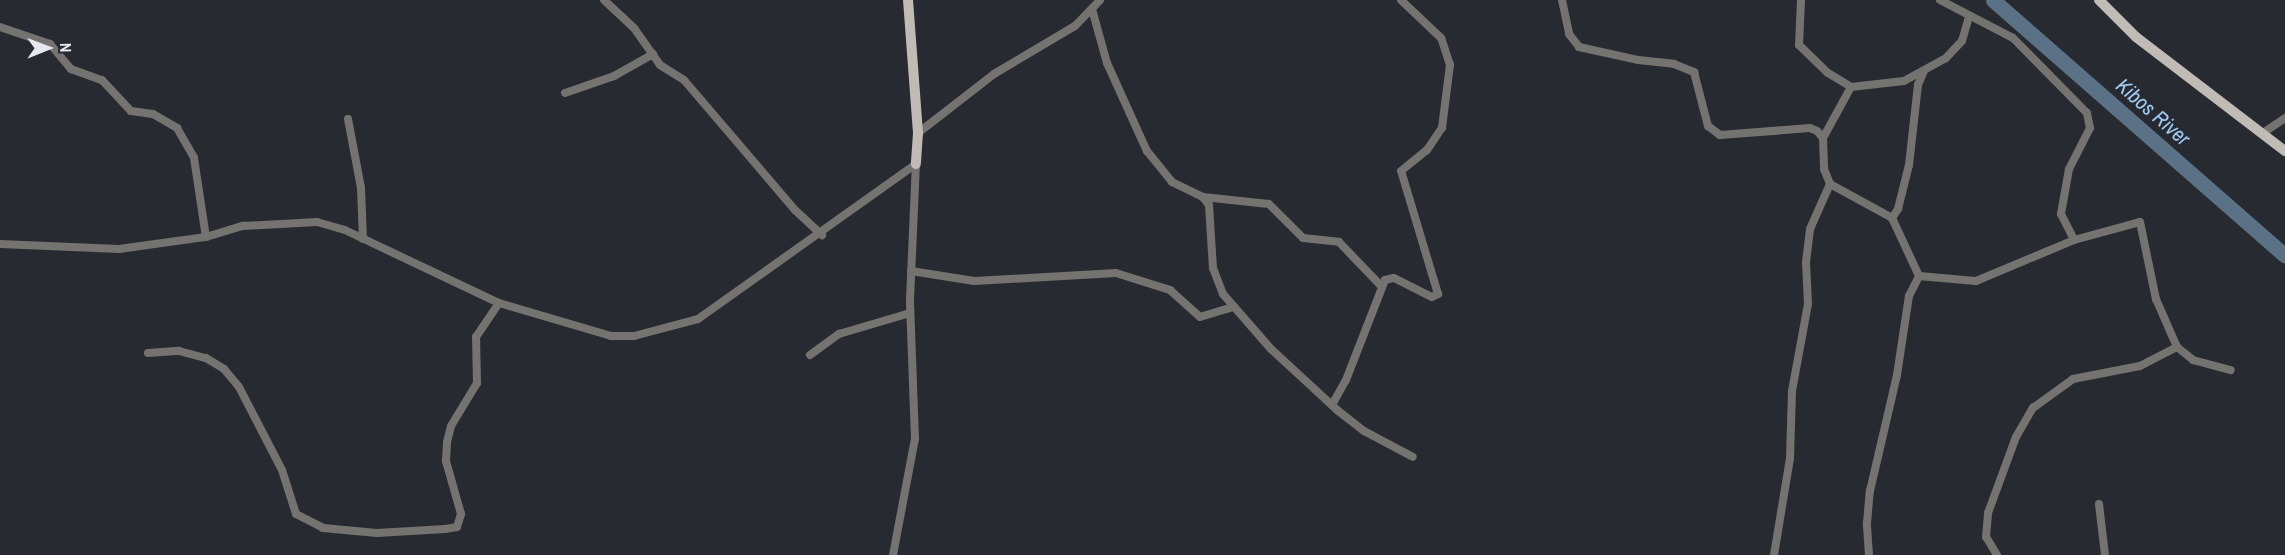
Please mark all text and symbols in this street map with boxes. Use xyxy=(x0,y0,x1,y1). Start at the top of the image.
north arrow xyxy=(18,18,78,78)
text: N xyxy=(55,43,77,53)
water label: Kibos River xyxy=(2111,73,2195,151)

